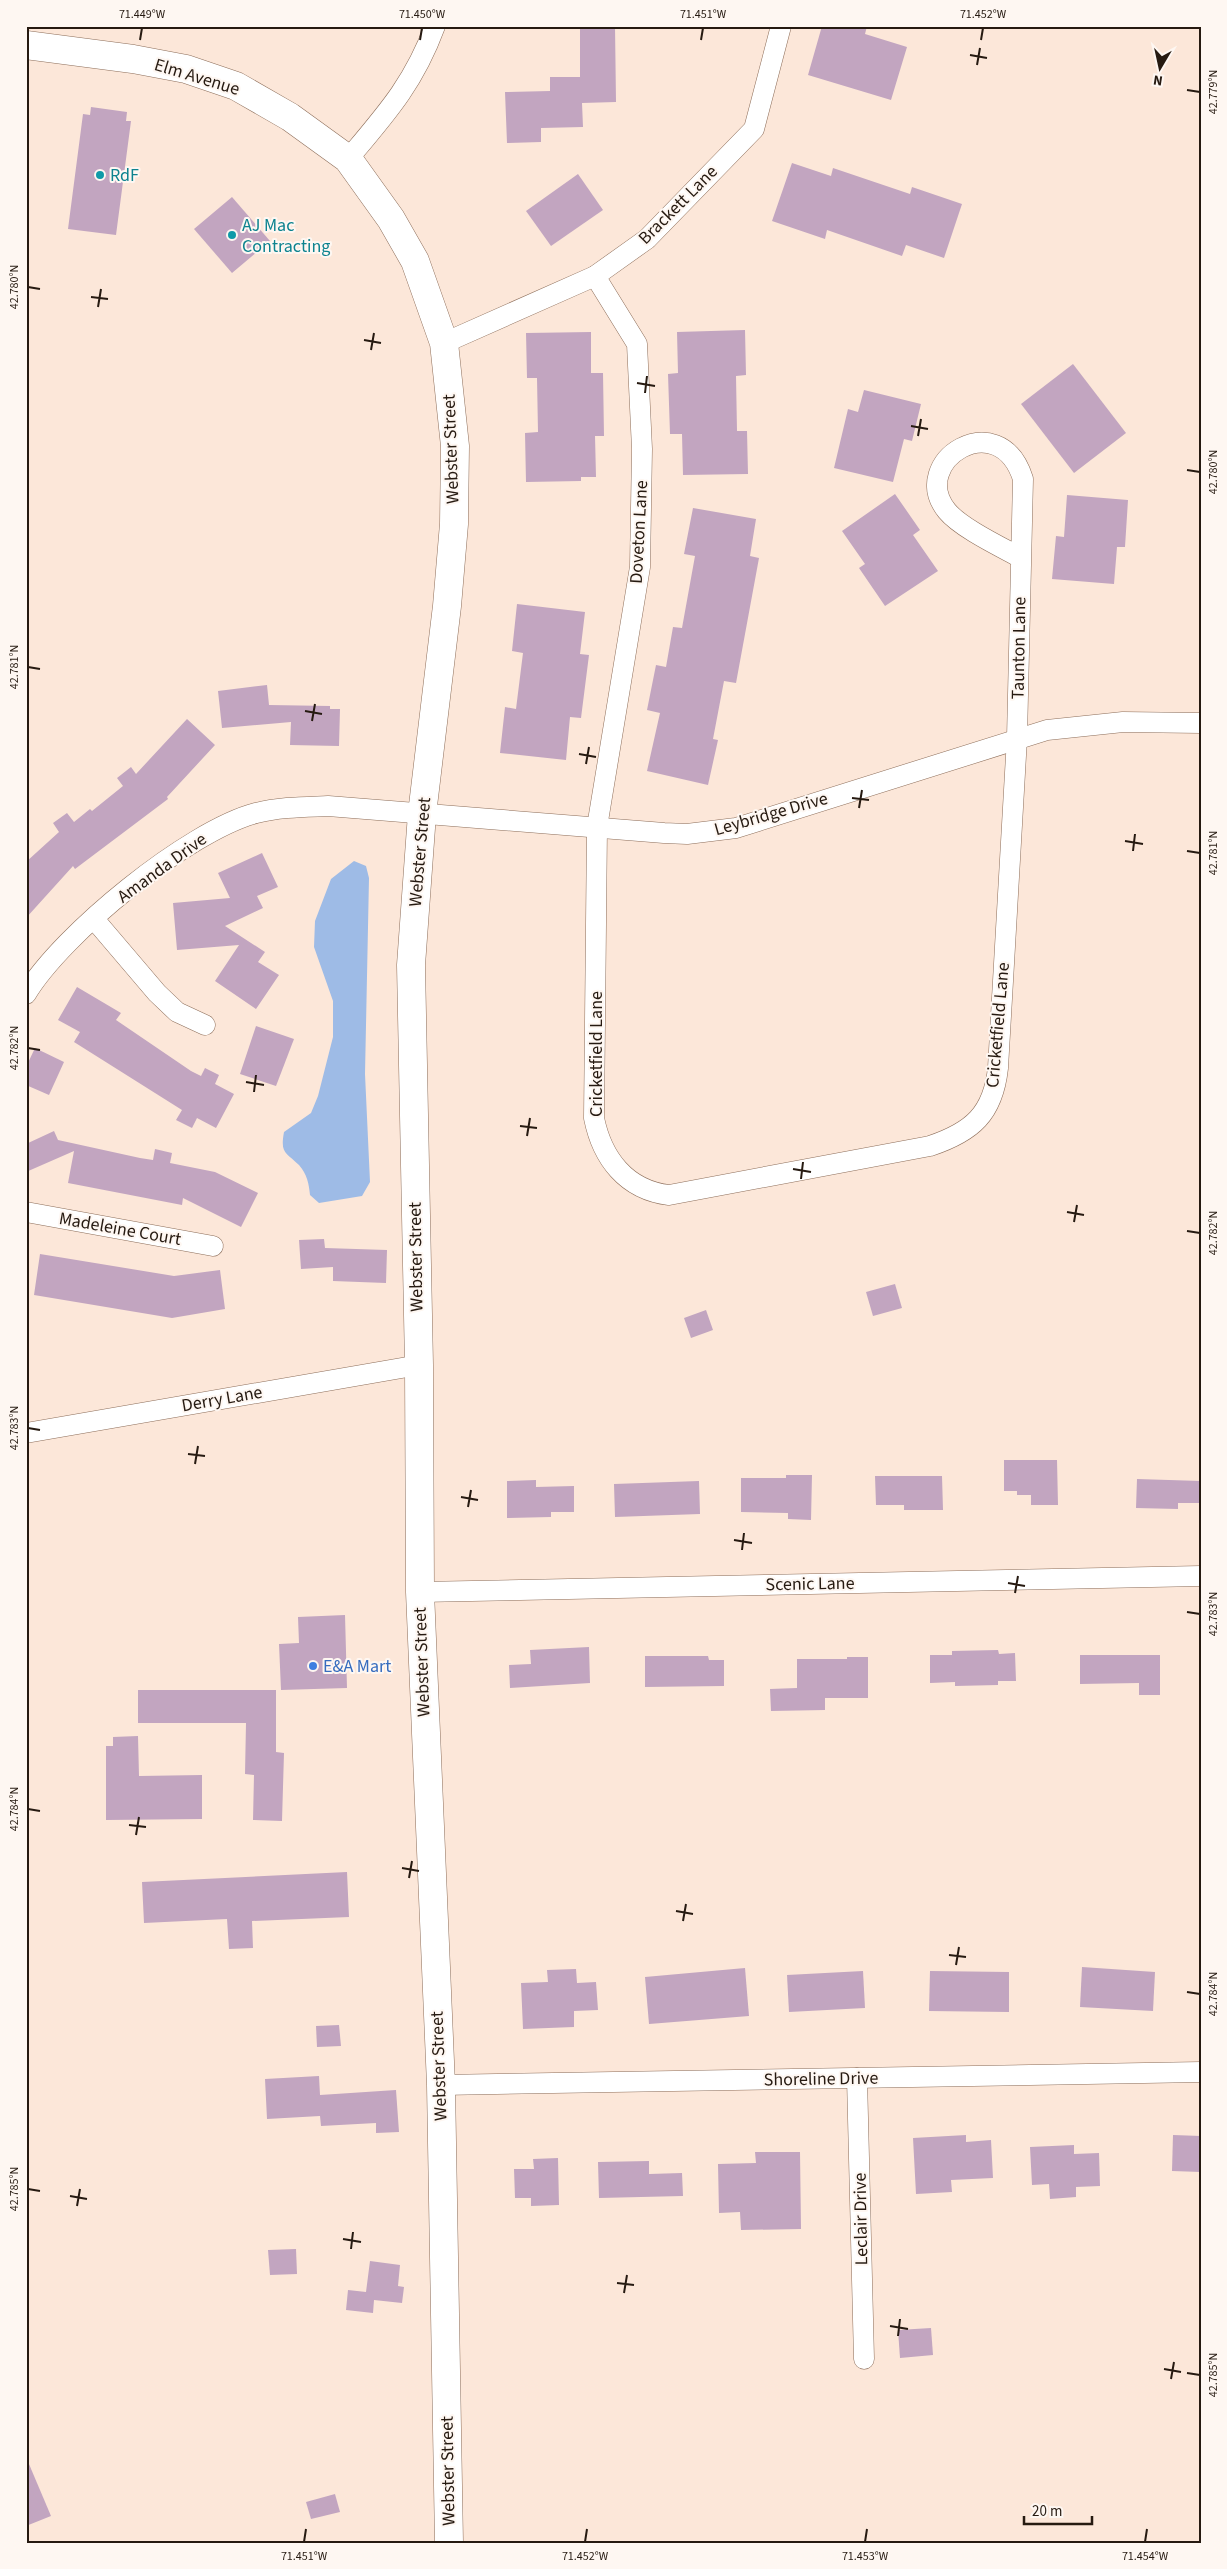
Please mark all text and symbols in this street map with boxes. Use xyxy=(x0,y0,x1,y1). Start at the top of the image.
text: 71.449°W xyxy=(119,6,166,23)
text: 71.450°W xyxy=(399,6,446,23)
text: 71.451°W xyxy=(680,6,727,23)
text: 71.452°W xyxy=(960,6,1007,23)
north arrow xyxy=(1134,42,1184,92)
street label: Elm Avenue xyxy=(151,52,243,102)
text: N xyxy=(1152,69,1164,90)
text: 42.779°N xyxy=(1205,70,1222,114)
street label: Brackett Lane xyxy=(633,160,723,250)
place label: RdF xyxy=(110,163,139,188)
marker: RdF xyxy=(94,169,106,181)
place label: AJ Mac Contracting xyxy=(242,213,330,259)
marker: AJ Mac Contracting xyxy=(226,229,238,241)
text: 42.780°N xyxy=(6,265,23,309)
street label: Webster Street xyxy=(437,394,465,504)
text: 42.780°N xyxy=(1205,450,1222,494)
street label: Doveton Lane xyxy=(624,480,654,584)
street label: Taunton Lane xyxy=(1006,596,1032,700)
text: 42.781°N xyxy=(6,645,23,689)
street label: Leybridge Drive xyxy=(711,786,831,842)
street label: Webster Street xyxy=(403,796,437,908)
street label: Amanda Drive xyxy=(112,827,212,909)
text: 42.781°N xyxy=(1205,831,1222,875)
street label: Cricketfield Lane xyxy=(980,961,1016,1089)
street label: Cricketfield Lane xyxy=(584,991,609,1117)
text: 42.782°N xyxy=(6,1026,23,1070)
street label: Webster Street xyxy=(403,1202,429,1312)
street label: Madeleine Court xyxy=(57,1206,183,1252)
text: 42.782°N xyxy=(1205,1211,1222,1255)
street label: Derry Lane xyxy=(180,1380,264,1418)
text: 42.783°N xyxy=(6,1406,23,1450)
street label: Scenic Lane xyxy=(765,1571,855,1597)
text: 42.783°N xyxy=(1205,1592,1222,1636)
street label: Webster Street xyxy=(408,1607,436,1717)
place label: E&A Mart xyxy=(323,1654,391,1679)
marker: E&A Mart xyxy=(307,1660,319,1672)
text: 42.784°N xyxy=(6,1787,23,1831)
text: 42.784°N xyxy=(1205,1972,1222,2016)
street label: Webster Street xyxy=(425,2011,453,2121)
street label: Shoreline Drive xyxy=(764,2066,879,2092)
text: 42.785°N xyxy=(6,2167,23,2211)
street label: Leclair Drive xyxy=(848,2172,874,2266)
text: 42.785°N xyxy=(1205,2353,1222,2397)
street label: Webster Street xyxy=(435,2416,461,2526)
scale bar xyxy=(1024,2494,1092,2526)
text: 20 m xyxy=(1032,2501,1062,2522)
text: 71.451°W xyxy=(281,2548,328,2565)
text: 71.452°W xyxy=(562,2548,609,2565)
text: 71.453°W xyxy=(842,2548,889,2565)
text: 71.454°W xyxy=(1122,2548,1169,2565)

